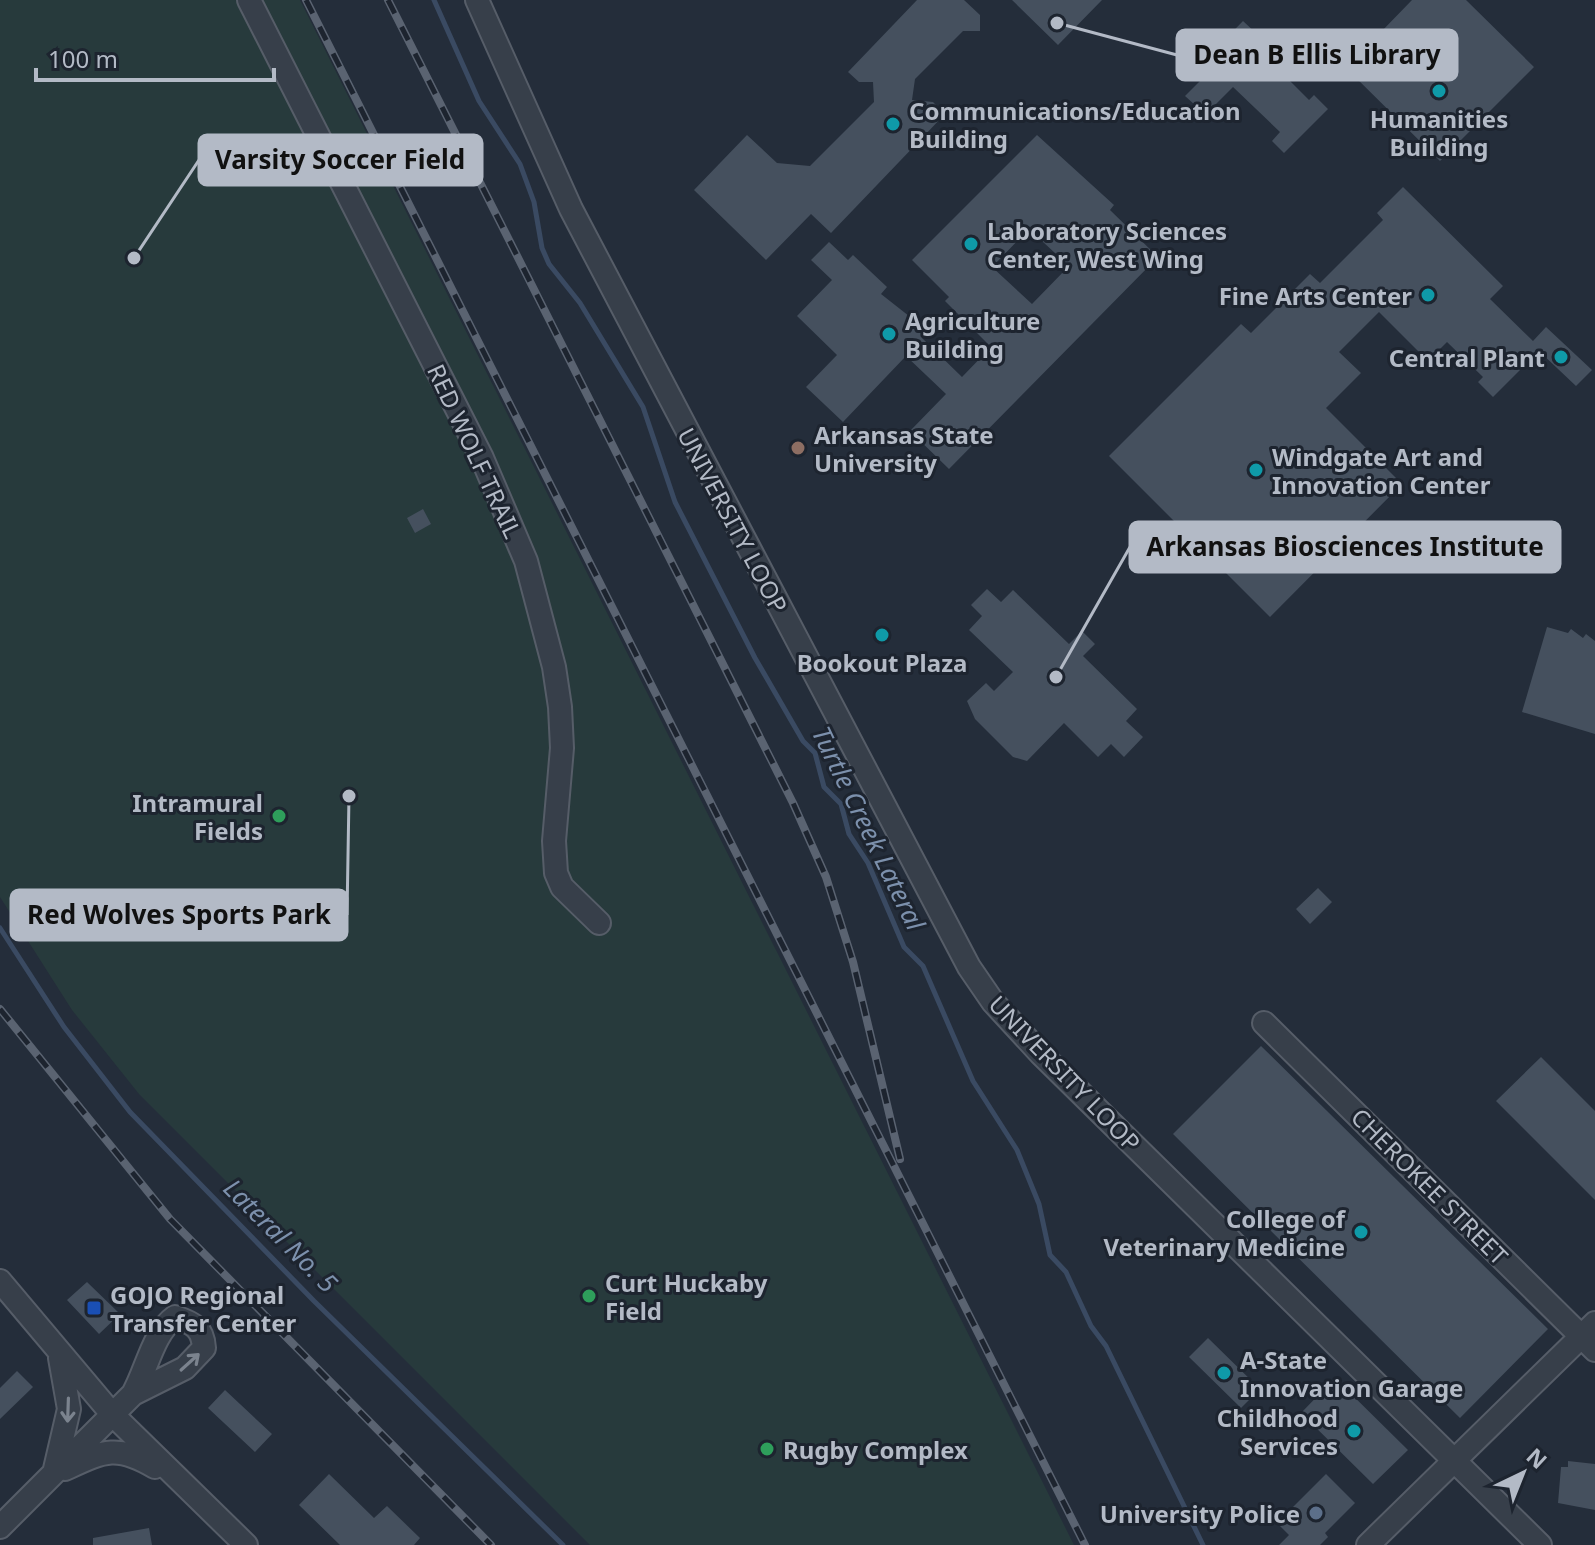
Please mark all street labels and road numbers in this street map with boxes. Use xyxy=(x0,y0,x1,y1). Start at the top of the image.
street label: RED WOLF TRAIL xyxy=(420,359,530,543)
street label: UNIVERSITY LOOP xyxy=(670,422,796,618)
street label: UNIVERSITY LOOP xyxy=(982,988,1148,1158)
street label: CHEROKEE STREET xyxy=(1344,1100,1516,1272)

